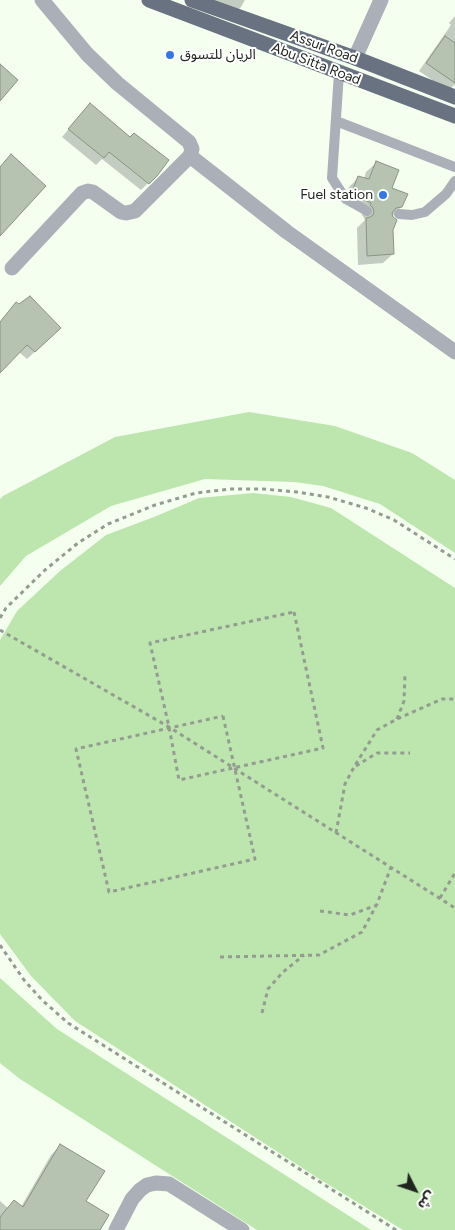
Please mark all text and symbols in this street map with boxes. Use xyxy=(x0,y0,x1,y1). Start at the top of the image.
street label: Assur Road xyxy=(288,27,360,67)
street label: Abu Sitta Road xyxy=(269,39,363,89)
place label: الريان للتسوق xyxy=(180,47,256,63)
marker: الريان للتسوق xyxy=(164,49,176,61)
place label: Fuel station xyxy=(300,187,373,203)
marker: Fuel station xyxy=(377,189,389,201)
north arrow xyxy=(390,1165,440,1215)
text: ش xyxy=(414,1187,439,1213)

